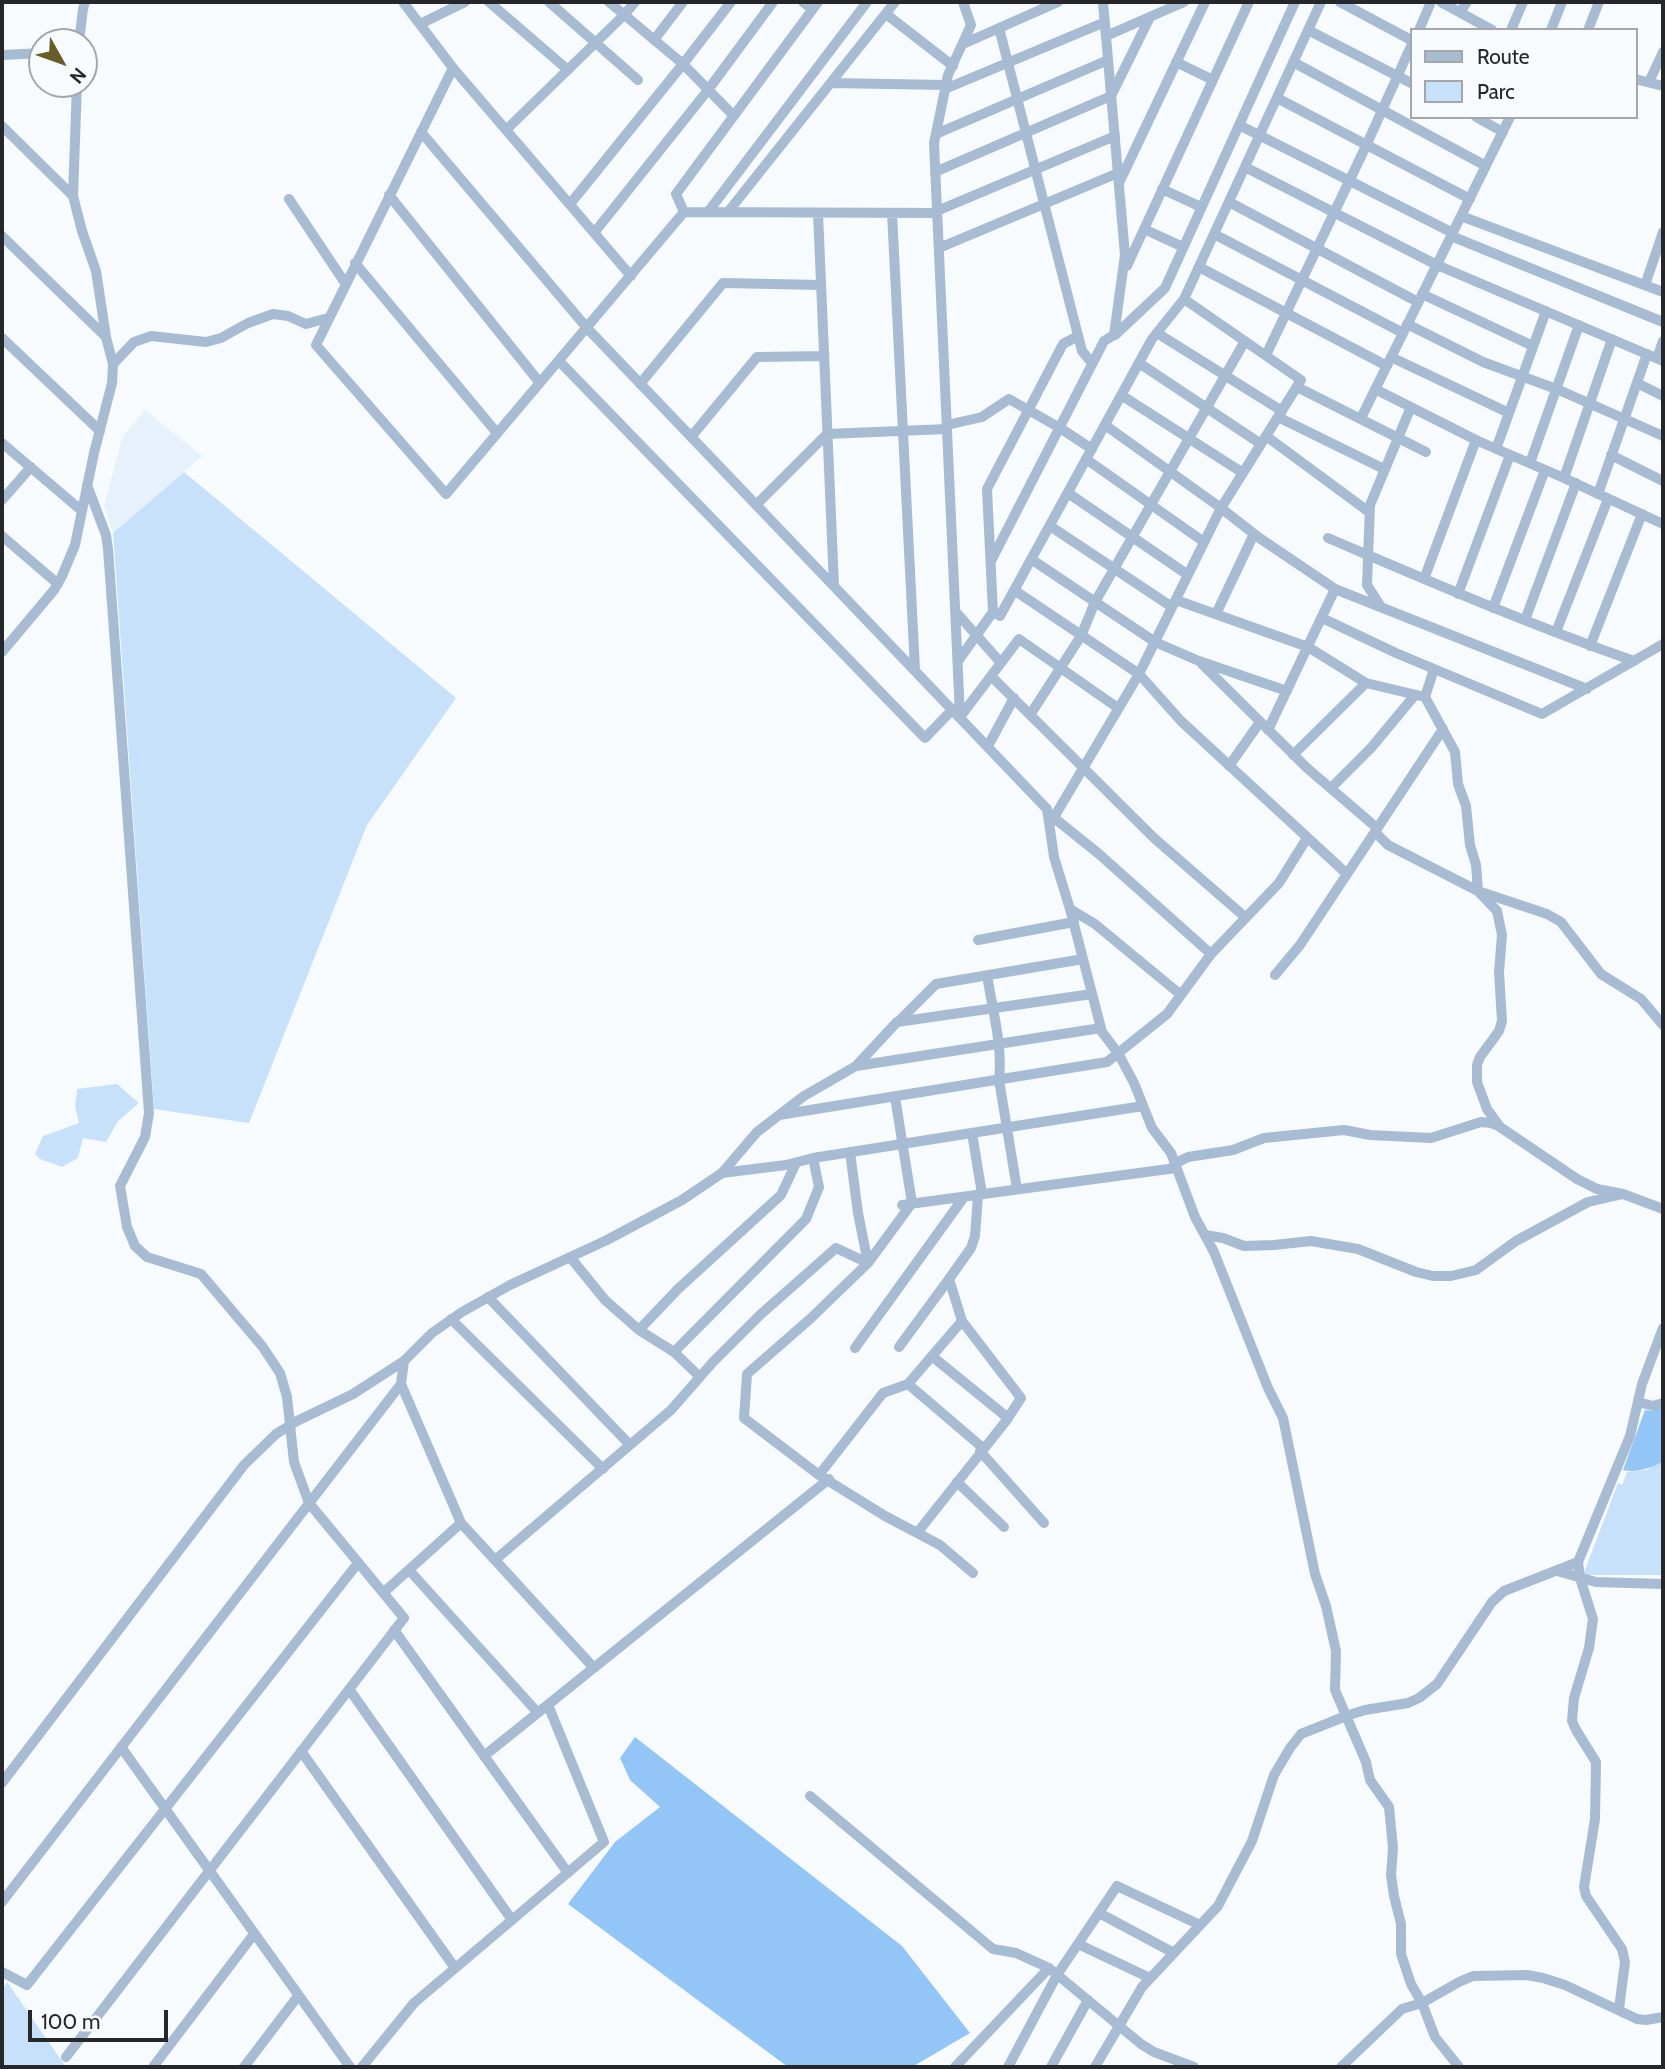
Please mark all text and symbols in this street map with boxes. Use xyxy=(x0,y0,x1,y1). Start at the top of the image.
north arrow xyxy=(28,28,98,98)
legend xyxy=(1410,28,1637,119)
text: Route xyxy=(1477,44,1530,69)
text: N xyxy=(65,63,91,88)
text: Parc xyxy=(1477,79,1515,104)
scale bar xyxy=(32,1996,172,2040)
text: 100 m xyxy=(41,2009,100,2034)

